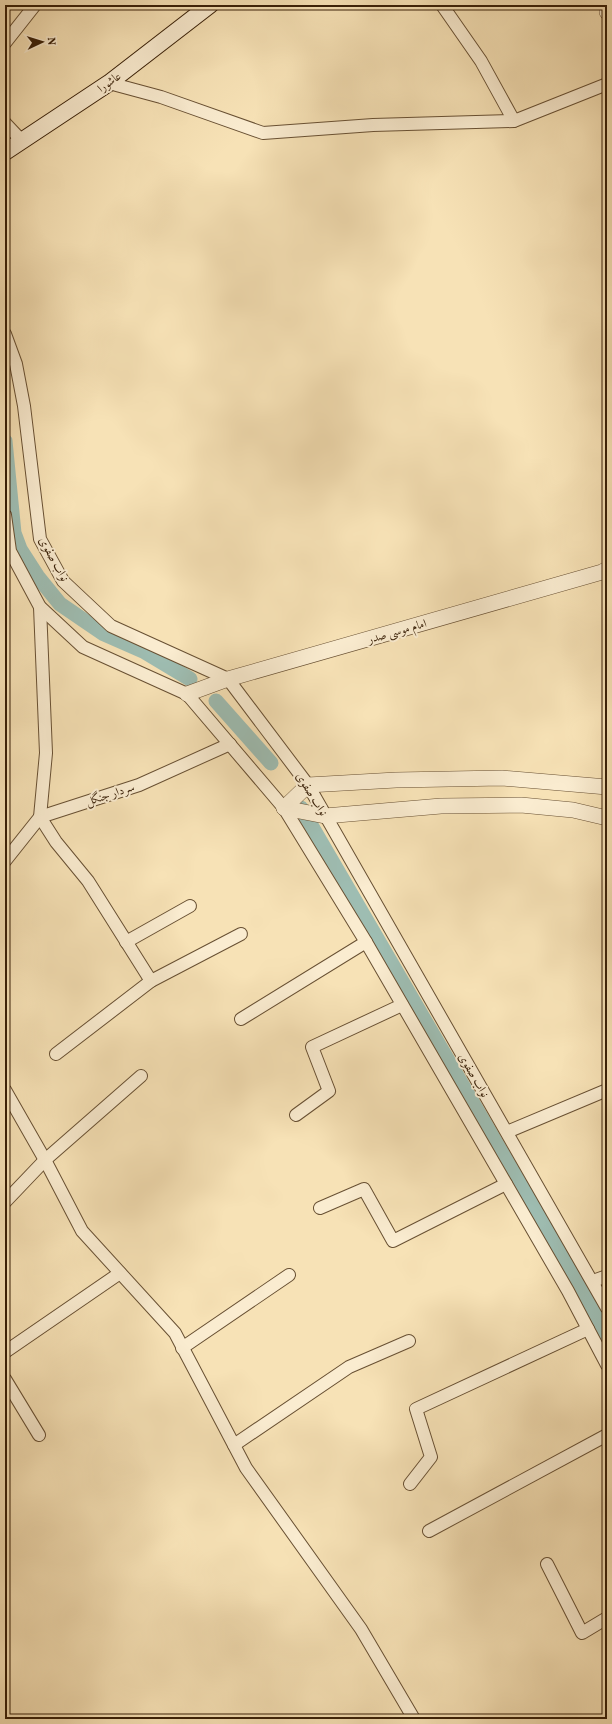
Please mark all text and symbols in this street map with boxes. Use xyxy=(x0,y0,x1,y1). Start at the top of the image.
north arrow xyxy=(22,22,62,62)
text: N xyxy=(43,37,58,46)
street label: عاشورا xyxy=(94,69,125,97)
street label: نواب صفوی xyxy=(34,534,72,585)
street label: امام موسی صدر xyxy=(365,616,430,650)
street label: نواب صفوی xyxy=(291,770,331,819)
street label: سردار جنگل xyxy=(84,779,137,810)
street label: نواب صفوی xyxy=(454,1050,492,1101)

